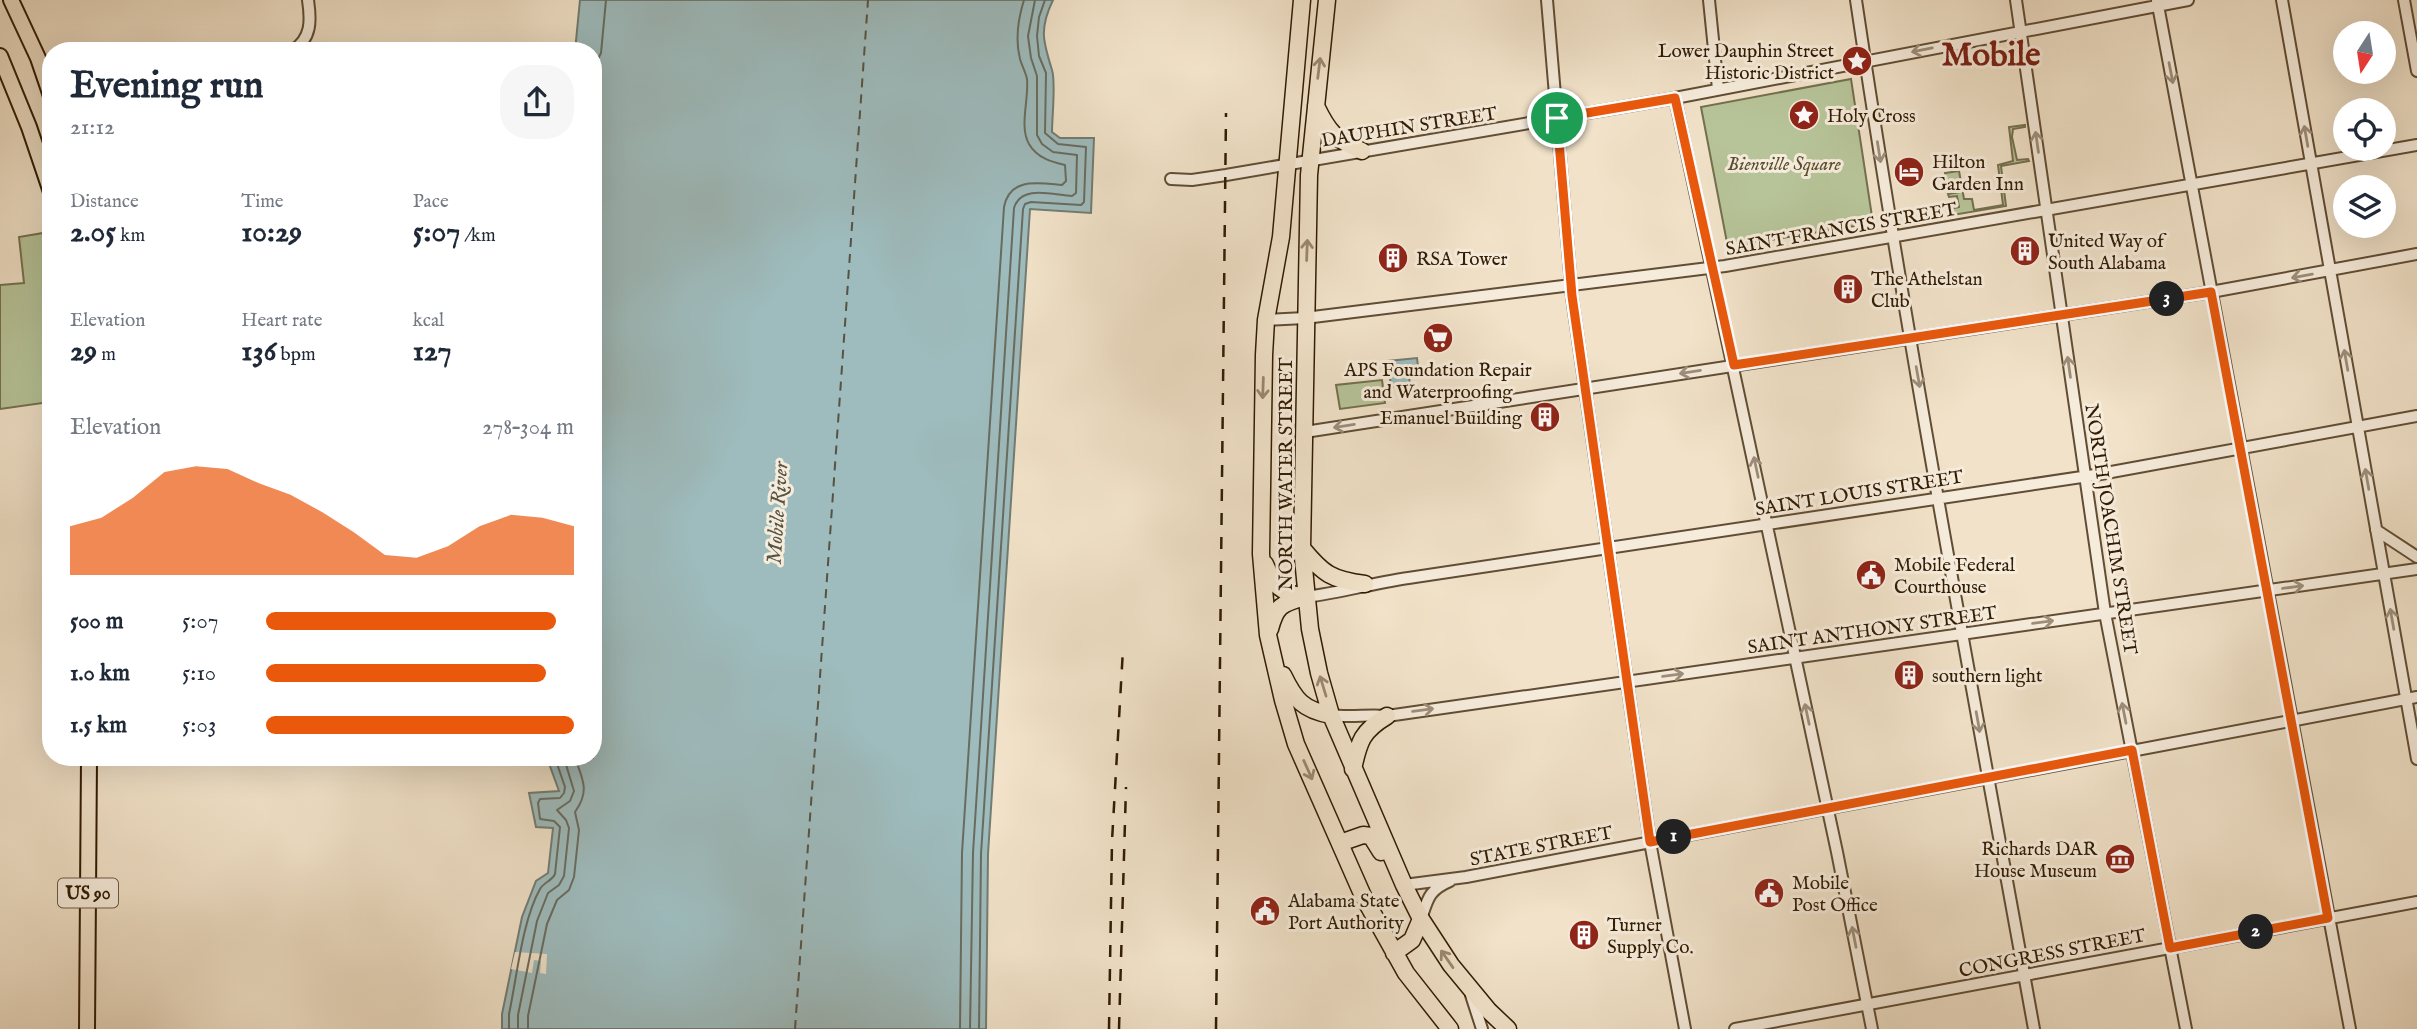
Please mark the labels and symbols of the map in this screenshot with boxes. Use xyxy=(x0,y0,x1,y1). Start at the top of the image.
north arrow xyxy=(2333,21,2396,84)
district label: Mobile xyxy=(1942,35,2040,77)
place label: Lower Dauphin Street Historic District xyxy=(1658,40,1834,86)
one-way arrow xyxy=(1911,43,1934,57)
place icon: Lower Dauphin Street Historic District xyxy=(1840,44,1874,78)
one-way arrow xyxy=(1313,57,1326,80)
one-way arrow xyxy=(2164,61,2178,83)
pin xyxy=(1527,88,1587,148)
place icon: Holy Cross xyxy=(1787,98,1821,132)
street label: DAUPHIN STREET xyxy=(1320,102,1499,154)
place label: Holy Cross xyxy=(1827,105,1916,129)
one-way arrow xyxy=(2299,125,2312,148)
one-way arrow xyxy=(2030,132,2043,154)
one-way arrow xyxy=(1873,141,1886,163)
place label: Hilton Garden Inn xyxy=(1932,151,2024,197)
park label: Bienville Square xyxy=(1727,153,1842,177)
hotel icon: Hilton Garden Inn xyxy=(1892,155,1926,189)
street label: SAINT FRANCIS STREET xyxy=(1724,198,1959,262)
place label: United Way of South Alabama xyxy=(2048,230,2167,276)
building icon: United Way of South Alabama xyxy=(2008,234,2042,268)
one-way arrow xyxy=(1300,239,1313,262)
building icon: RSA Tower xyxy=(1376,241,1410,275)
place label: RSA Tower xyxy=(1416,248,1507,272)
place label: The Athelstan Club xyxy=(1871,268,1983,314)
one-way arrow xyxy=(2291,270,2314,283)
building icon: The Athelstan Club xyxy=(1831,272,1865,306)
pin: 3 xyxy=(2150,282,2184,316)
supermarket icon: APS Foundation Repair and Waterproofing xyxy=(1421,321,1455,355)
one-way arrow xyxy=(2338,349,2352,372)
one-way arrow xyxy=(2062,356,2075,379)
street label: NORTH WATER STREET xyxy=(1275,357,1299,591)
place label: APS Foundation Repair and Waterproofing xyxy=(1343,359,1532,405)
one-way arrow xyxy=(1912,365,1925,388)
one-way arrow xyxy=(1679,366,1702,379)
one-way arrow xyxy=(1257,376,1270,399)
building icon: Emanuel Building xyxy=(1528,400,1562,434)
street label: NORTH JOACHIM STREET xyxy=(2078,402,2142,657)
place label: Emanuel Building xyxy=(1380,407,1523,431)
one-way arrow xyxy=(1333,420,1356,433)
one-way arrow xyxy=(1748,456,1762,479)
water label: Mobile River xyxy=(761,460,796,565)
street label: SAINT LOUIS STREET xyxy=(1753,466,1965,522)
one-way arrow xyxy=(2359,468,2373,491)
place label: Mobile Federal Courthouse xyxy=(1894,554,2016,600)
public building icon: Mobile Federal Courthouse xyxy=(1854,558,1888,592)
one-way arrow xyxy=(2281,580,2304,593)
street label: SAINT ANTHONY STREET xyxy=(1746,602,1999,660)
one-way arrow xyxy=(2385,608,2398,631)
one-way arrow xyxy=(2032,615,2054,628)
building icon: southern light xyxy=(1892,658,1926,692)
place label: southern light xyxy=(1932,665,2043,689)
one-way arrow xyxy=(1661,669,1684,682)
one-way arrow xyxy=(1315,676,1328,698)
one-way arrow xyxy=(2117,702,2131,725)
one-way arrow xyxy=(1799,703,1813,726)
one-way arrow xyxy=(1411,704,1434,717)
one-way arrow xyxy=(1972,710,1985,732)
one-way arrow xyxy=(1302,759,1315,781)
pin: 1 xyxy=(1656,820,1692,854)
street label: STATE STREET xyxy=(1468,821,1615,873)
place label: Richards DAR House Museum xyxy=(1974,838,2098,884)
museum icon: Richards DAR House Museum xyxy=(2103,842,2137,876)
place label: Mobile Post Office xyxy=(1792,872,1878,918)
public building icon: Mobile Post Office xyxy=(1752,876,1786,910)
road number: US 90 xyxy=(58,878,118,908)
place label: Alabama State Port Authority xyxy=(1287,890,1404,936)
public building icon: Alabama State Port Authority xyxy=(1248,894,1282,928)
place label: Turner Supply Co. xyxy=(1607,914,1693,960)
pin: 2 xyxy=(2238,914,2274,950)
building icon: Turner Supply Co. xyxy=(1567,918,1601,952)
street label: CONGRESS STREET xyxy=(1957,924,2148,984)
one-way arrow xyxy=(1847,926,1860,949)
one-way arrow xyxy=(1440,950,1454,969)

